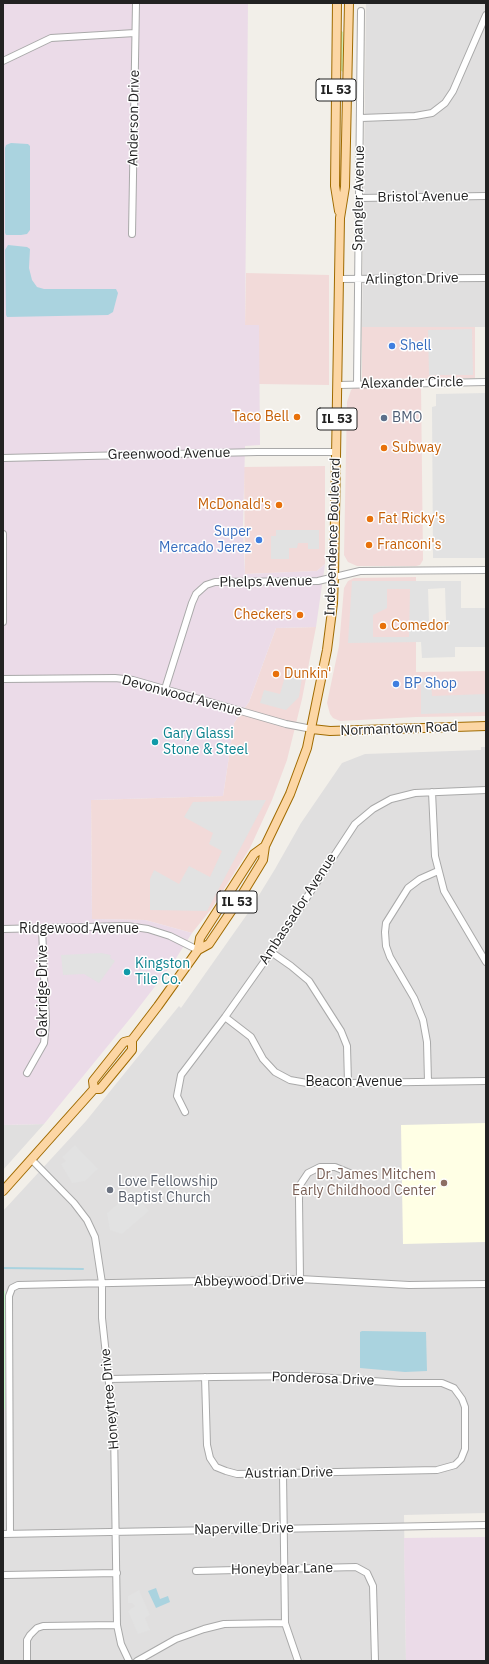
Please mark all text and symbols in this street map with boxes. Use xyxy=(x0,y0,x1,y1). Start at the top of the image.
street label: Anderson Drive xyxy=(125,70,143,166)
road number: IL 53 xyxy=(316,79,356,101)
street label: Spangler Avenue xyxy=(350,145,368,251)
street label: Bristol Avenue xyxy=(377,188,469,206)
street label: Arlington Drive xyxy=(365,270,459,288)
place label: Shell xyxy=(400,338,431,354)
marker: Shell xyxy=(387,341,397,351)
street label: Alexander Circle xyxy=(360,374,464,392)
road number: IL 53 xyxy=(317,408,357,430)
place label: Taco Bell xyxy=(232,409,289,425)
place label: BMO xyxy=(392,410,422,426)
marker: Taco Bell xyxy=(292,412,302,422)
marker: BMO xyxy=(379,413,389,423)
place label: Subway xyxy=(392,440,441,456)
marker: Subway xyxy=(379,443,389,453)
street label: Greenwood Avenue xyxy=(108,445,230,463)
street label: Independence Boulevard xyxy=(322,457,344,617)
place label: McDonald's xyxy=(198,497,271,513)
marker: McDonald's xyxy=(274,500,284,510)
place label: Fat Ricky's xyxy=(378,511,445,527)
marker: Fat Ricky's xyxy=(365,514,375,524)
place label: Super Mercado Jerez xyxy=(159,524,251,556)
marker: Super Mercado Jerez xyxy=(254,535,264,545)
place label: Franconi's xyxy=(377,537,442,553)
marker: Franconi's xyxy=(364,540,374,550)
street label: Phelps Avenue xyxy=(219,573,313,591)
place label: Checkers xyxy=(234,607,292,623)
marker: Checkers xyxy=(295,610,305,620)
place label: Comedor xyxy=(391,618,449,634)
marker: Comedor xyxy=(378,621,388,631)
place label: Dunkin' xyxy=(284,666,331,682)
marker: Dunkin' xyxy=(271,669,281,679)
street label: Devonwood Avenue xyxy=(120,672,244,720)
place label: BP Shop xyxy=(404,676,457,692)
marker: BP Shop xyxy=(391,679,401,689)
street label: Normantown Road xyxy=(340,719,458,739)
place label: Gary Glassi Stone & Steel xyxy=(163,726,248,758)
marker: Gary Glassi Stone & Steel xyxy=(150,737,160,747)
street label: Ambassador Avenue xyxy=(256,850,340,968)
road number: IL 53 xyxy=(217,891,257,913)
street label: Ridgewood Avenue xyxy=(19,921,139,937)
street label: Oakridge Drive xyxy=(35,945,51,1037)
place label: Kingston Tile Co. xyxy=(135,956,190,988)
marker: Kingston Tile Co. xyxy=(122,967,132,977)
street label: Beacon Avenue xyxy=(305,1074,403,1090)
place label: Dr. James Mitchem Early Childhood Center xyxy=(292,1167,436,1200)
place label: Love Fellowship Baptist Church xyxy=(118,1174,218,1206)
marker: Dr. James Mitchem Early Childhood Center xyxy=(439,1178,449,1188)
marker: Love Fellowship Baptist Church xyxy=(105,1185,115,1195)
street label: Abbeywood Drive xyxy=(194,1272,304,1290)
street label: Honeytree Drive xyxy=(97,1348,123,1450)
street label: Ponderosa Drive xyxy=(271,1369,375,1389)
street label: Austrian Drive xyxy=(245,1464,333,1482)
street label: Naperville Drive xyxy=(194,1520,294,1538)
street label: Honeybear Lane xyxy=(231,1560,333,1578)

